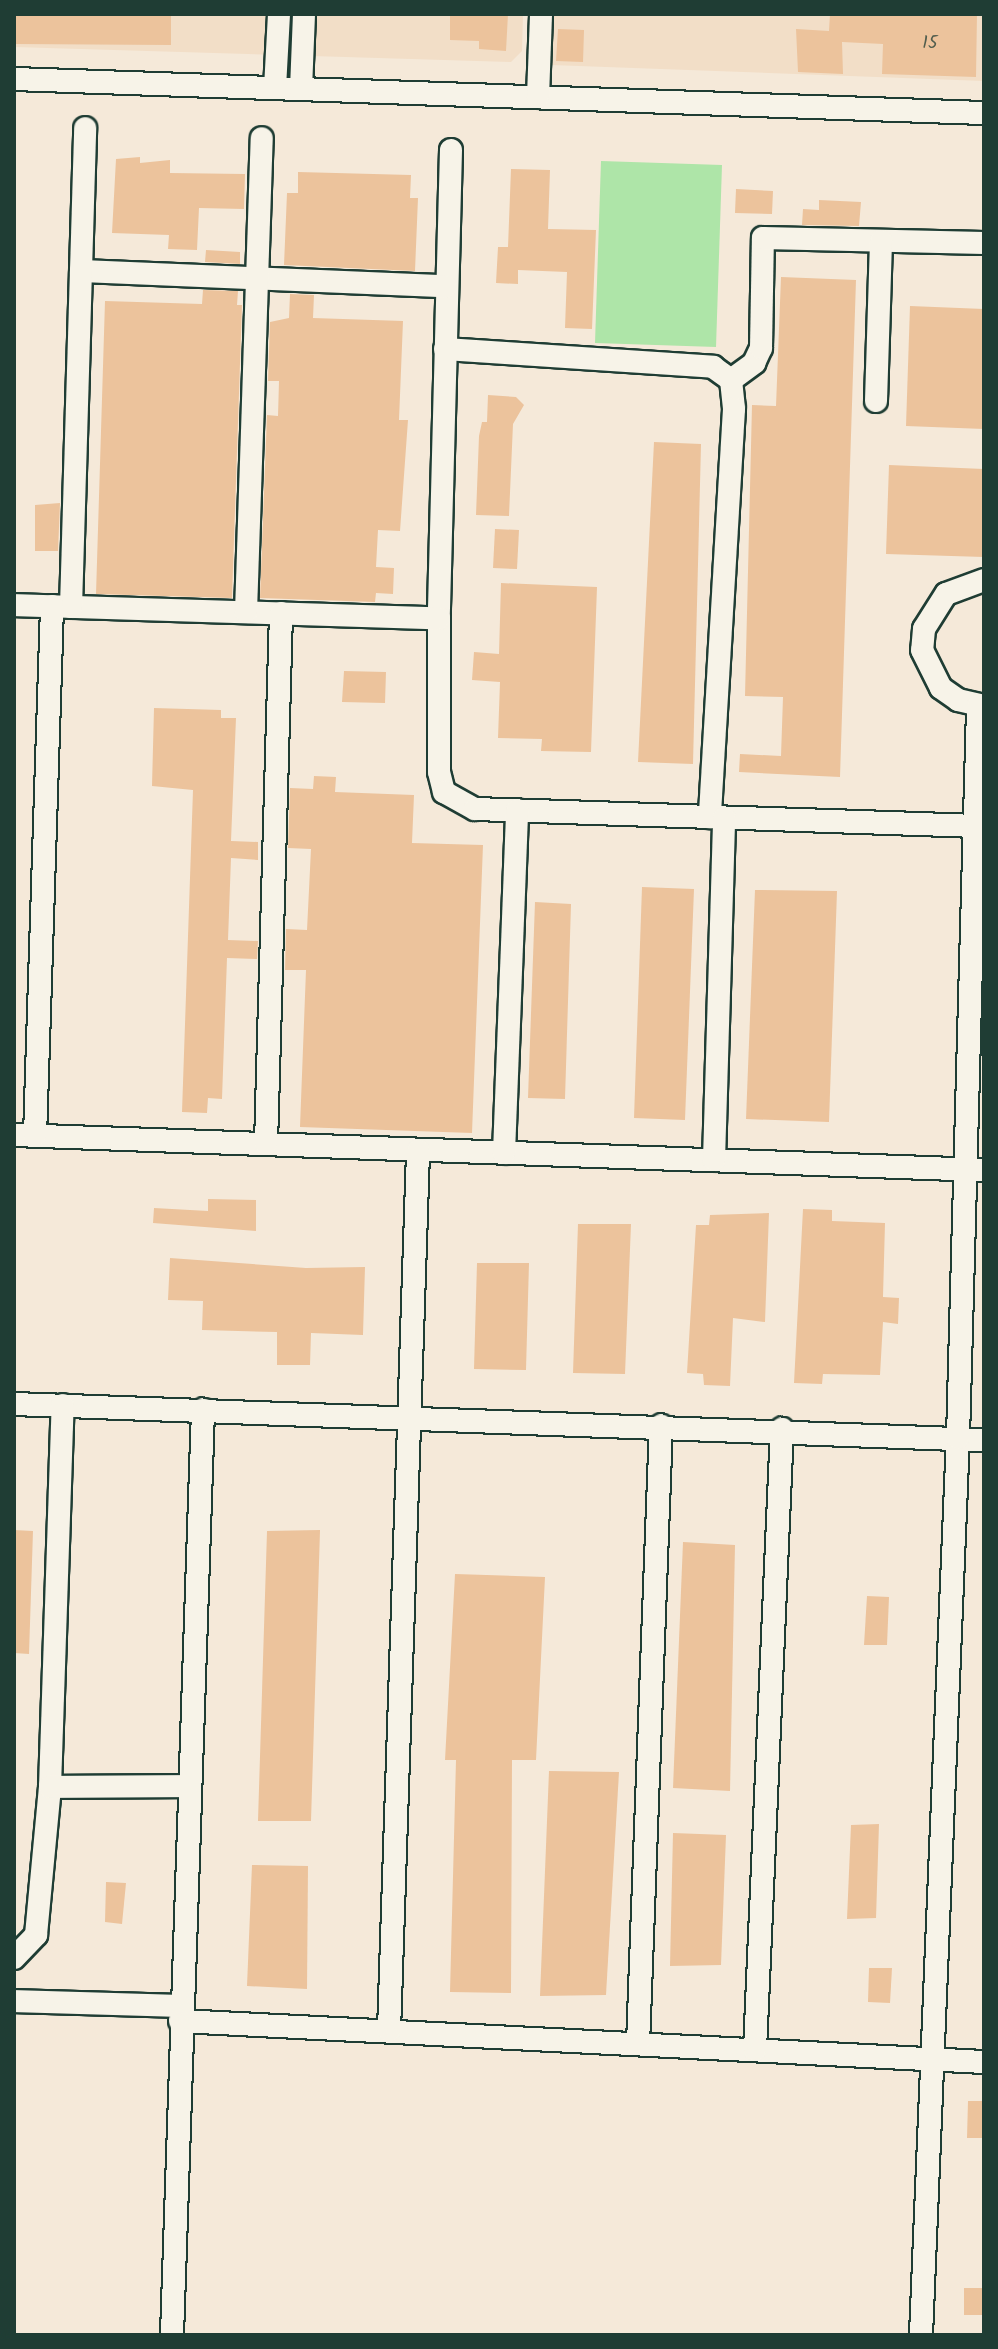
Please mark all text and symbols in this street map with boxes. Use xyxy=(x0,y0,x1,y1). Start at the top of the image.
house number: 15 xyxy=(922,33,938,55)

